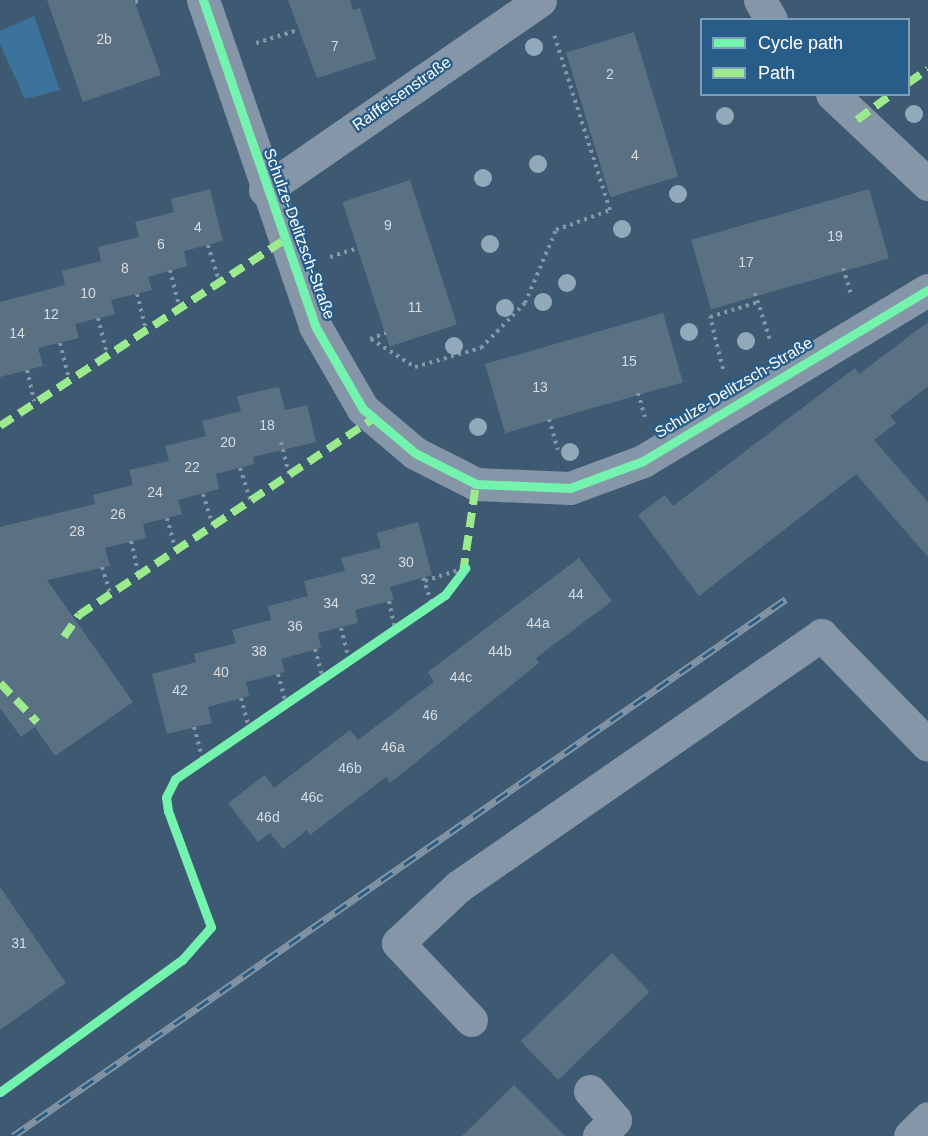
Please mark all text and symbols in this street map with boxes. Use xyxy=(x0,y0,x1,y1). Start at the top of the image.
legend xyxy=(700,18,910,96)
house number: 2b xyxy=(96,31,112,47)
text: Cycle path xyxy=(758,33,843,53)
house number: 7 xyxy=(331,38,339,54)
street label: Raiffeisenstraße xyxy=(349,53,455,135)
text: Path xyxy=(758,63,795,83)
house number: 2 xyxy=(606,66,614,82)
street label: Schulze-Delitzsch-Straße xyxy=(259,146,339,322)
house number: 4 xyxy=(631,147,639,163)
house number: 9 xyxy=(384,217,392,233)
house number: 4 xyxy=(194,219,202,235)
house number: 19 xyxy=(827,228,843,244)
house number: 6 xyxy=(157,236,165,252)
house number: 17 xyxy=(738,254,754,270)
house number: 8 xyxy=(121,260,129,276)
house number: 10 xyxy=(80,285,96,301)
house number: 11 xyxy=(408,299,422,315)
house number: 12 xyxy=(43,306,59,322)
house number: 14 xyxy=(9,325,25,341)
street label: Schulze-Delitzsch-Straße xyxy=(652,333,816,443)
house number: 15 xyxy=(621,353,637,369)
house number: 13 xyxy=(532,379,548,395)
house number: 18 xyxy=(259,417,275,433)
house number: 20 xyxy=(220,434,236,450)
house number: 22 xyxy=(184,459,200,475)
house number: 24 xyxy=(147,484,163,500)
house number: 26 xyxy=(110,506,126,522)
house number: 28 xyxy=(69,523,85,539)
house number: 30 xyxy=(398,554,414,570)
house number: 32 xyxy=(360,571,376,587)
house number: 44 xyxy=(568,586,584,602)
house number: 34 xyxy=(323,595,339,611)
house number: 44a xyxy=(526,615,550,631)
house number: 36 xyxy=(287,618,303,634)
house number: 38 xyxy=(251,643,267,659)
house number: 44b xyxy=(488,643,512,659)
house number: 40 xyxy=(213,664,229,680)
house number: 44c xyxy=(450,669,472,685)
house number: 42 xyxy=(172,682,188,698)
house number: 46 xyxy=(422,707,438,723)
house number: 46a xyxy=(381,739,405,755)
house number: 46b xyxy=(338,760,362,776)
house number: 46c xyxy=(301,789,323,805)
house number: 46d xyxy=(256,809,280,825)
house number: 31 xyxy=(11,935,27,951)

